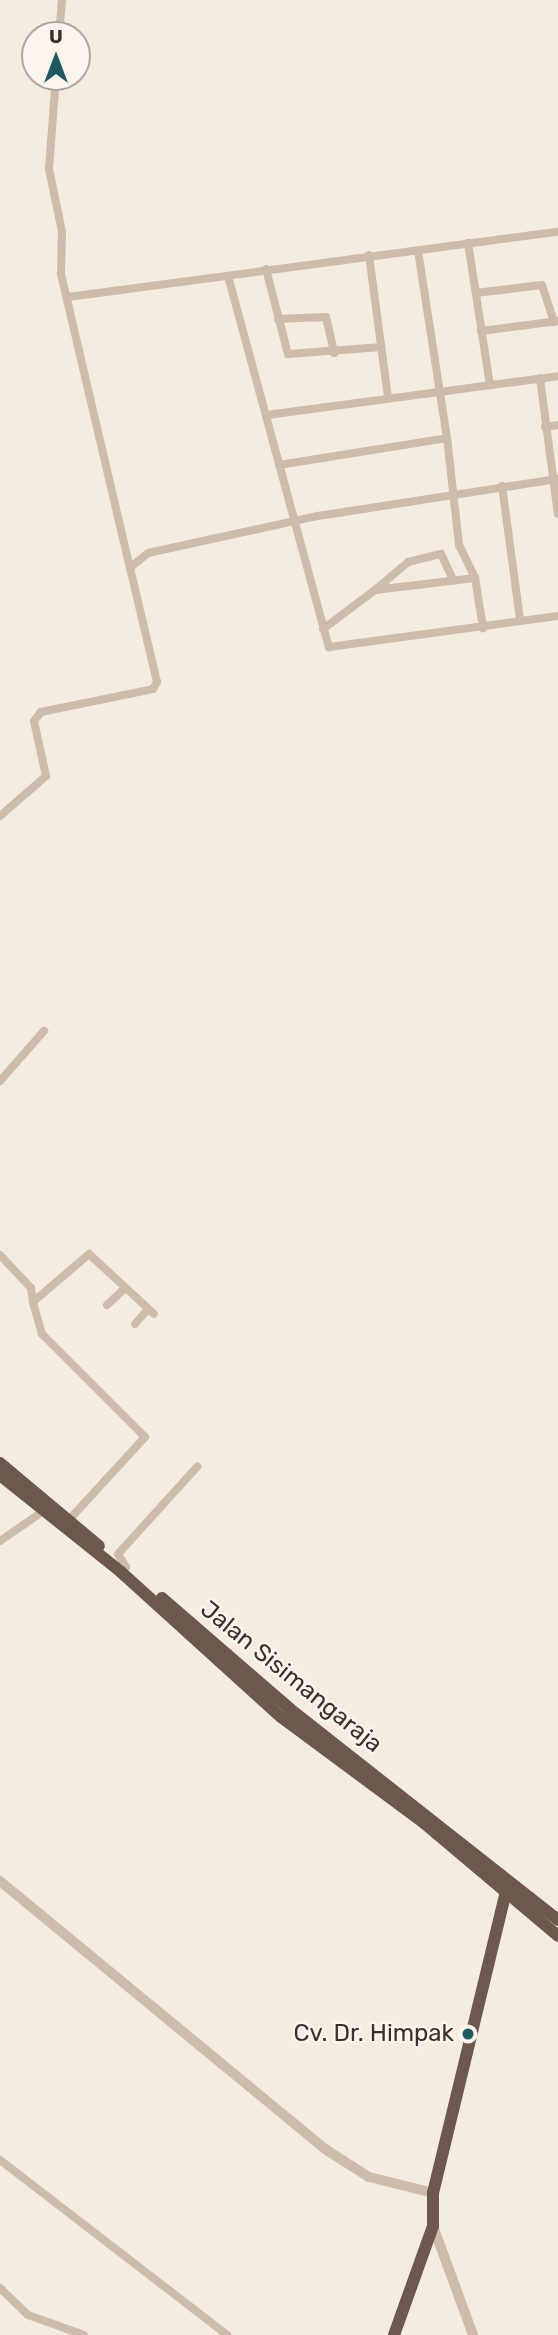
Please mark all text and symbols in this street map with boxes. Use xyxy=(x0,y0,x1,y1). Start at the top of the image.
north arrow xyxy=(21,21,91,91)
text: U xyxy=(49,25,63,48)
street label: Jalan Sisimangaraja xyxy=(194,1595,388,1759)
place label: Cv. Dr. Himpak xyxy=(294,2020,454,2048)
marker: Cv. Dr. Himpak xyxy=(460,2026,476,2042)

